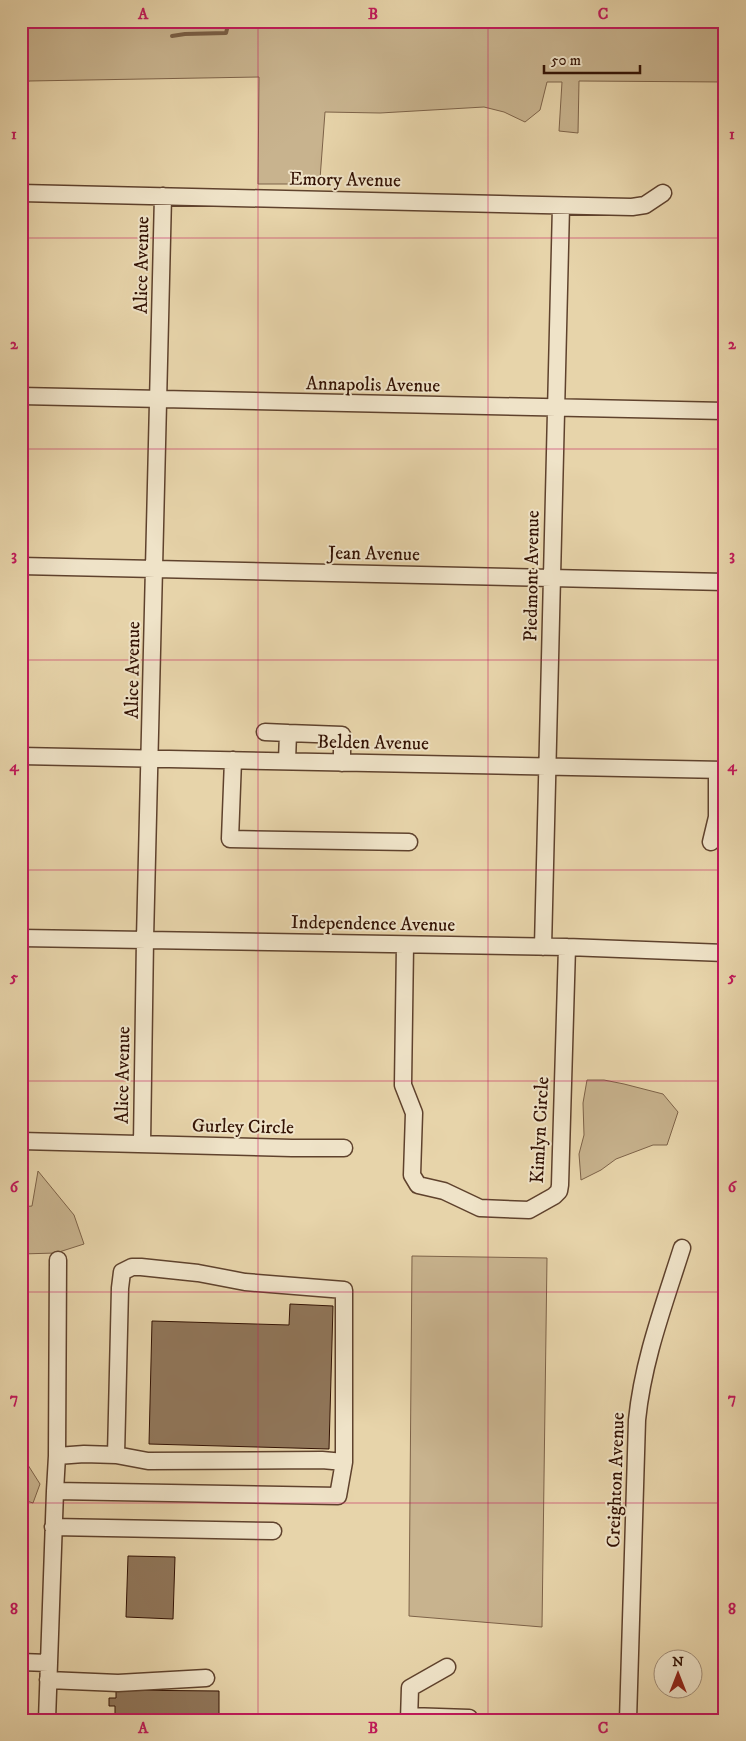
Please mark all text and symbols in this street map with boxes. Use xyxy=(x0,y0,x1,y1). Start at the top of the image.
text: A xyxy=(137,4,149,24)
text: B xyxy=(368,4,378,24)
text: C xyxy=(598,4,608,24)
scale bar xyxy=(544,42,640,74)
text: 50 m xyxy=(551,51,581,70)
text: 1 xyxy=(11,124,17,144)
text: 1 xyxy=(729,124,735,144)
street label: Emory Avenue xyxy=(289,168,401,192)
street label: Alice Avenue xyxy=(130,216,154,314)
text: 2 xyxy=(10,334,19,354)
text: 2 xyxy=(728,334,737,354)
street label: Annapolis Avenue xyxy=(306,372,441,398)
street label: Piedmont Avenue xyxy=(519,510,545,642)
street label: Jean Avenue xyxy=(326,542,420,566)
text: 3 xyxy=(11,545,17,565)
text: 3 xyxy=(729,545,735,565)
street label: Alice Avenue xyxy=(121,621,145,719)
street label: Belden Avenue xyxy=(317,731,429,755)
text: 4 xyxy=(8,756,19,776)
text: 4 xyxy=(726,756,737,776)
street label: Independence Avenue xyxy=(291,911,456,937)
text: 5 xyxy=(9,967,18,987)
text: 5 xyxy=(727,967,736,987)
street label: Alice Avenue xyxy=(111,1026,135,1124)
street label: Kimlyn Circle xyxy=(526,1076,554,1184)
street label: Gurley Circle xyxy=(192,1115,294,1139)
text: 6 xyxy=(10,1177,20,1197)
text: 6 xyxy=(728,1177,738,1197)
text: 7 xyxy=(10,1388,18,1408)
text: 7 xyxy=(728,1388,736,1408)
street label: Creighton Avenue xyxy=(602,1412,630,1548)
text: 8 xyxy=(10,1599,18,1619)
text: 8 xyxy=(728,1599,736,1619)
north arrow xyxy=(654,1648,704,1698)
text: N xyxy=(672,1653,684,1671)
text: A xyxy=(137,1718,149,1738)
text: B xyxy=(368,1718,378,1738)
text: C xyxy=(598,1718,608,1738)

